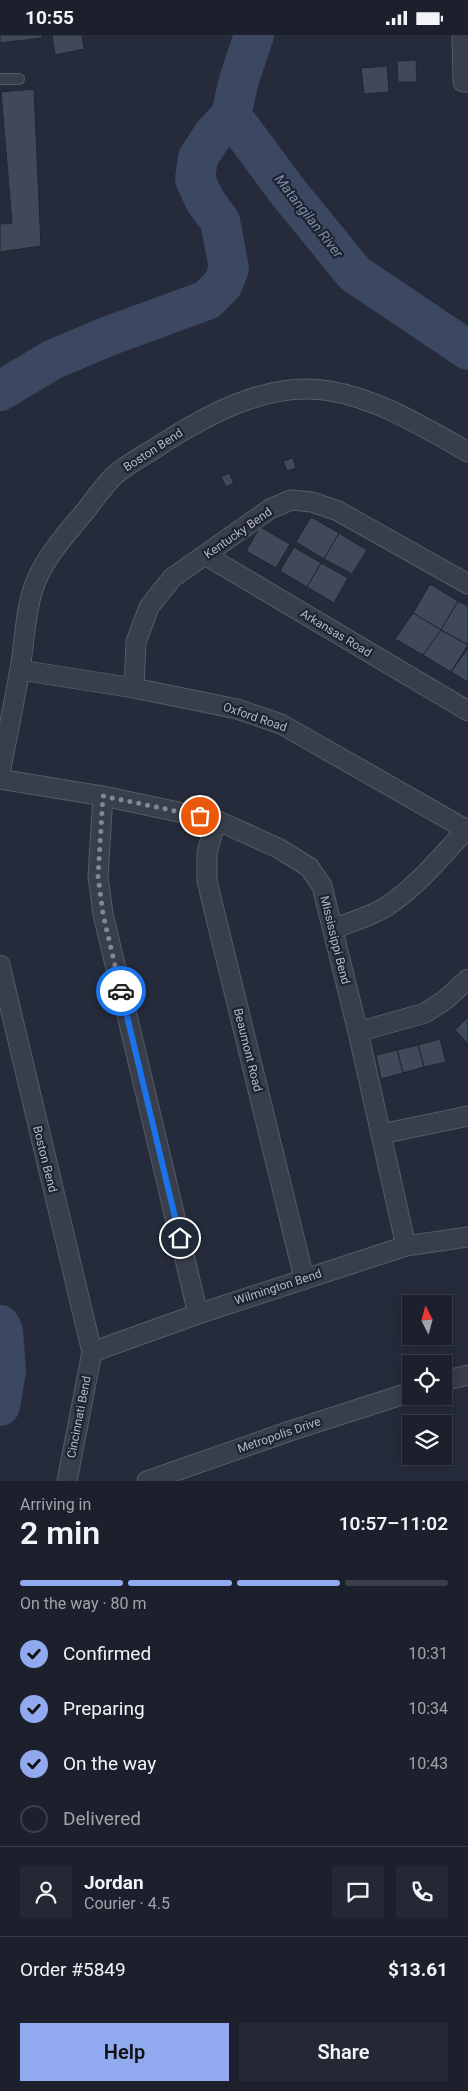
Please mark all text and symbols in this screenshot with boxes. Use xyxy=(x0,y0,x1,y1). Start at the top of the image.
text: 10:55 xyxy=(25,6,74,29)
water label: Matangilan River xyxy=(272,171,347,261)
street label: Boston Bend xyxy=(121,426,185,474)
street label: Kentucky Bend xyxy=(202,505,274,561)
street label: Arkansas Road xyxy=(298,606,374,660)
street label: Oxford Road xyxy=(221,700,289,734)
pin xyxy=(179,795,221,837)
icon: bag xyxy=(186,802,214,830)
street label: Mississippi Bend xyxy=(317,894,353,986)
courier xyxy=(96,966,146,1016)
icon: car xyxy=(107,977,135,1005)
street label: Beaumont Road xyxy=(231,1007,265,1093)
street label: Boston Bend xyxy=(30,1124,60,1194)
pin xyxy=(159,1217,201,1259)
icon: home xyxy=(166,1224,194,1252)
street label: Wilmington Bend xyxy=(233,1266,323,1308)
north arrow xyxy=(402,1295,452,1345)
map controls xyxy=(402,1295,452,1465)
button: locate xyxy=(402,1355,452,1405)
street label: Cincinnati Bend xyxy=(64,1375,94,1459)
street label: Metropolis Drive xyxy=(236,1414,322,1456)
button: layers xyxy=(402,1415,452,1465)
text: Arriving in xyxy=(20,1495,91,1514)
text: 10:57–11:02 xyxy=(339,1512,448,1535)
text: 2 min xyxy=(20,1514,100,1552)
text: On the way · 80 m xyxy=(20,1594,147,1613)
icon: check xyxy=(20,1640,48,1668)
text: Confirmed xyxy=(63,1642,151,1665)
text: 10:31 xyxy=(408,1644,448,1663)
icon: check xyxy=(20,1695,48,1723)
text: Preparing xyxy=(63,1697,145,1720)
text: 10:34 xyxy=(408,1699,448,1718)
icon: check xyxy=(20,1750,48,1778)
text: On the way xyxy=(63,1752,156,1775)
text: 10:43 xyxy=(408,1754,448,1773)
text: Delivered xyxy=(63,1807,141,1830)
button: person xyxy=(20,1866,72,1918)
button: chat xyxy=(332,1866,384,1918)
button: phone xyxy=(396,1866,448,1918)
text: Jordan xyxy=(84,1871,144,1894)
text: Courier · 4.5 xyxy=(84,1894,170,1913)
text: Order #5849 xyxy=(20,1958,126,1981)
text: $13.61 xyxy=(388,1958,448,1981)
button: Help xyxy=(20,2023,229,2081)
button: Share xyxy=(239,2023,448,2081)

